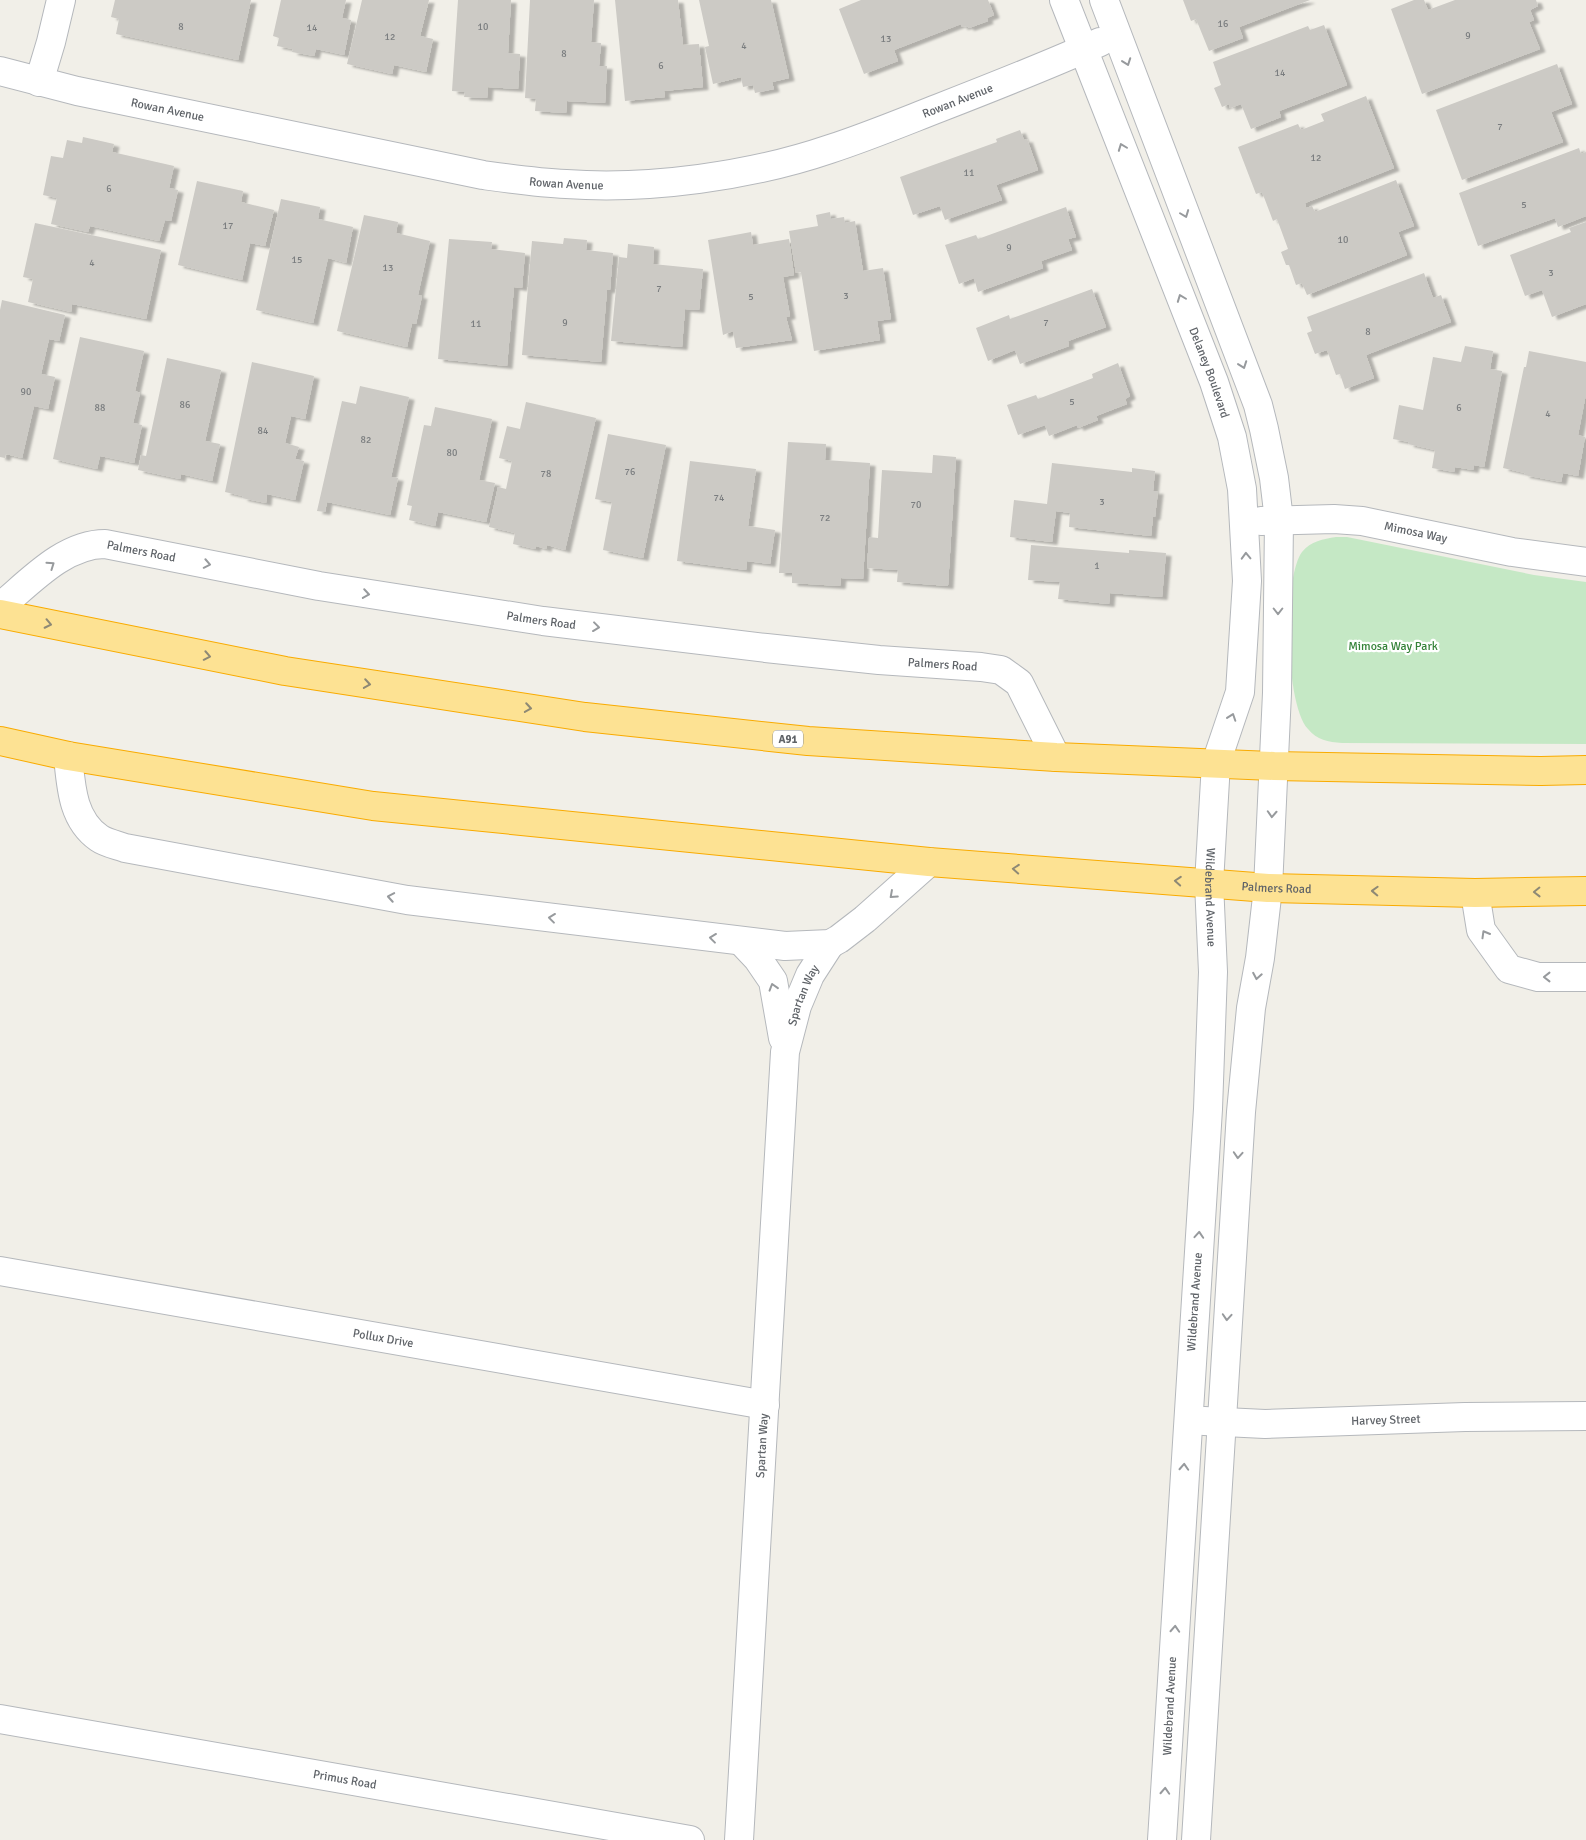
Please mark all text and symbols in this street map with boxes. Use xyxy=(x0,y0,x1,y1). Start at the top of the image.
house number: 16 xyxy=(1218,18,1228,30)
house number: 8 xyxy=(178,21,184,33)
house number: 10 xyxy=(478,21,488,33)
house number: 14 xyxy=(307,22,318,34)
house number: 9 xyxy=(1465,30,1471,42)
house number: 12 xyxy=(385,31,395,43)
house number: 13 xyxy=(881,33,891,45)
house number: 4 xyxy=(741,40,747,52)
house number: 8 xyxy=(561,48,567,60)
one-way arrow xyxy=(1121,57,1131,66)
house number: 6 xyxy=(658,60,664,72)
house number: 14 xyxy=(1275,67,1286,79)
street label: Rowan Avenue xyxy=(920,80,995,121)
street label: Rowan Avenue xyxy=(129,95,206,125)
house number: 7 xyxy=(1497,121,1503,133)
one-way arrow xyxy=(1118,143,1128,152)
house number: 12 xyxy=(1311,152,1321,164)
house number: 11 xyxy=(964,167,974,179)
street label: Rowan Avenue xyxy=(528,174,604,193)
house number: 6 xyxy=(106,183,112,195)
house number: 5 xyxy=(1521,199,1527,211)
one-way arrow xyxy=(1179,209,1189,218)
house number: 17 xyxy=(223,220,233,232)
house number: 10 xyxy=(1338,234,1348,246)
house number: 9 xyxy=(1006,242,1012,254)
house number: 15 xyxy=(292,254,302,266)
house number: 4 xyxy=(89,257,95,269)
house number: 13 xyxy=(383,262,393,274)
house number: 3 xyxy=(1548,267,1554,279)
house number: 7 xyxy=(656,283,662,295)
house number: 3 xyxy=(843,290,849,302)
house number: 5 xyxy=(748,291,754,303)
one-way arrow xyxy=(1177,295,1187,303)
house number: 9 xyxy=(562,317,568,329)
house number: 7 xyxy=(1043,317,1049,329)
house number: 11 xyxy=(471,318,481,330)
street label: Delaney Boulevard xyxy=(1186,325,1233,420)
house number: 8 xyxy=(1365,326,1371,338)
one-way arrow xyxy=(1238,361,1248,369)
house number: 90 xyxy=(21,386,31,398)
house number: 5 xyxy=(1069,396,1075,408)
house number: 86 xyxy=(180,399,190,411)
house number: 88 xyxy=(95,402,105,414)
house number: 6 xyxy=(1456,402,1462,414)
house number: 4 xyxy=(1545,408,1551,420)
house number: 84 xyxy=(258,425,269,437)
house number: 82 xyxy=(361,434,371,446)
house number: 80 xyxy=(447,447,457,459)
house number: 76 xyxy=(625,466,635,478)
house number: 78 xyxy=(541,468,551,480)
house number: 74 xyxy=(714,492,725,504)
house number: 3 xyxy=(1099,496,1105,508)
house number: 70 xyxy=(911,499,921,511)
house number: 72 xyxy=(820,512,830,524)
street label: Mimosa Way xyxy=(1383,518,1449,546)
street label: Palmers Road xyxy=(105,537,177,565)
one-way arrow xyxy=(1241,552,1251,560)
one-way arrow xyxy=(202,558,211,569)
house number: 1 xyxy=(1094,560,1100,572)
one-way arrow xyxy=(46,562,55,571)
one-way arrow xyxy=(362,588,371,598)
street label: Palmers Road xyxy=(505,608,577,632)
one-way arrow xyxy=(1273,608,1283,615)
one-way arrow xyxy=(43,618,52,629)
one-way arrow xyxy=(593,621,601,632)
park label: Mimosa Way Park xyxy=(1348,639,1438,654)
one-way arrow xyxy=(203,650,212,661)
street label: Palmers Road xyxy=(907,654,978,674)
one-way arrow xyxy=(363,678,371,688)
one-way arrow xyxy=(524,702,532,713)
one-way arrow xyxy=(1226,713,1236,721)
road number: A91 xyxy=(773,731,803,748)
one-way arrow xyxy=(1266,811,1277,819)
street label: Wildebrand Avenue xyxy=(1201,847,1219,947)
one-way arrow xyxy=(1011,863,1019,874)
one-way arrow xyxy=(1173,875,1181,886)
street label: Palmers Road xyxy=(1241,879,1312,897)
one-way arrow xyxy=(1371,885,1379,896)
one-way arrow xyxy=(1533,887,1541,897)
one-way arrow xyxy=(890,889,899,898)
one-way arrow xyxy=(387,892,395,902)
one-way arrow xyxy=(548,913,556,924)
one-way arrow xyxy=(1481,930,1491,939)
one-way arrow xyxy=(709,933,717,944)
street label: Spartan Way xyxy=(785,962,822,1027)
one-way arrow xyxy=(1252,972,1262,980)
one-way arrow xyxy=(1542,972,1550,982)
one-way arrow xyxy=(769,983,779,992)
one-way arrow xyxy=(1232,1151,1243,1159)
one-way arrow xyxy=(1194,1231,1205,1239)
street label: Wildebrand Avenue xyxy=(1184,1252,1206,1352)
one-way arrow xyxy=(1222,1313,1233,1321)
street label: Pollux Drive xyxy=(352,1325,415,1351)
street label: Harvey Street xyxy=(1351,1411,1421,1428)
street label: Spartan Way xyxy=(753,1413,771,1478)
one-way arrow xyxy=(1179,1463,1190,1471)
one-way arrow xyxy=(1169,1625,1180,1633)
street label: Wildebrand Avenue xyxy=(1160,1656,1180,1756)
street label: Primus Road xyxy=(312,1767,378,1792)
one-way arrow xyxy=(1159,1787,1170,1795)

